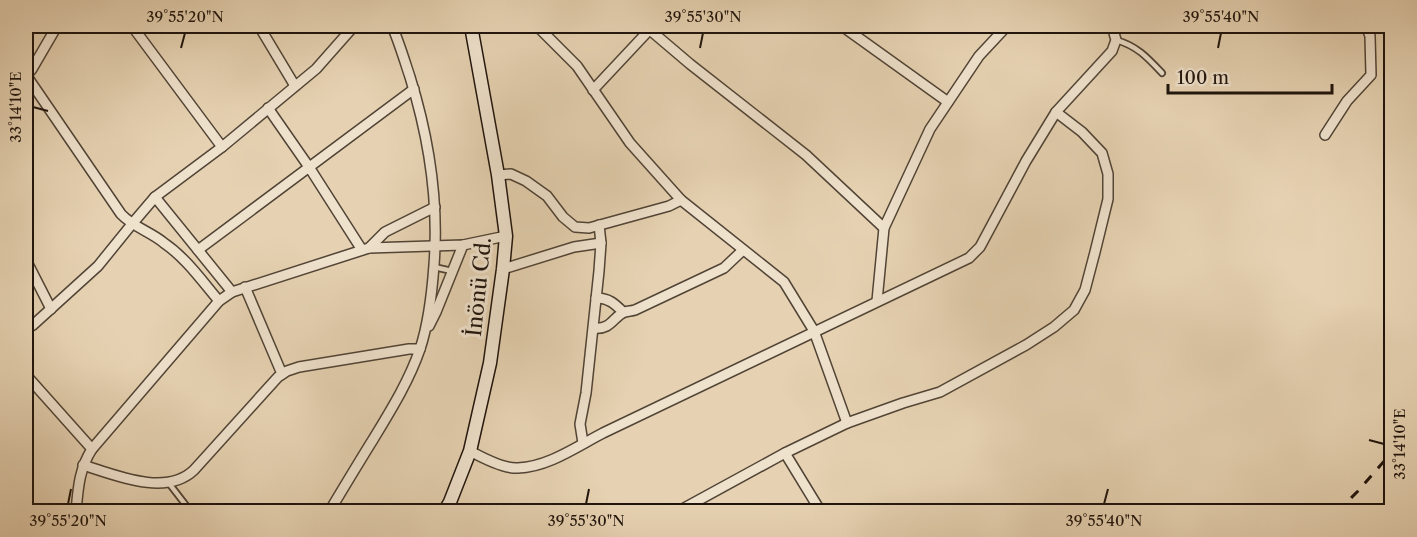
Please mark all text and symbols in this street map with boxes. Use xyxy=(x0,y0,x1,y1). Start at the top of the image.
text: 39°55'20"N xyxy=(146,7,224,26)
text: 39°55'30"N xyxy=(664,7,742,26)
text: 39°55'40"N xyxy=(1183,7,1259,26)
scale bar xyxy=(1168,57,1332,95)
text: 100 m xyxy=(1177,67,1229,89)
text: 33°14'10"E xyxy=(6,71,25,143)
street label: İnönü Cd. xyxy=(461,236,496,338)
text: 33°14'10"E xyxy=(1390,408,1409,480)
text: 39°55'20"N xyxy=(29,511,107,530)
text: 39°55'30"N xyxy=(547,511,625,530)
text: 39°55'40"N xyxy=(1066,511,1142,530)

